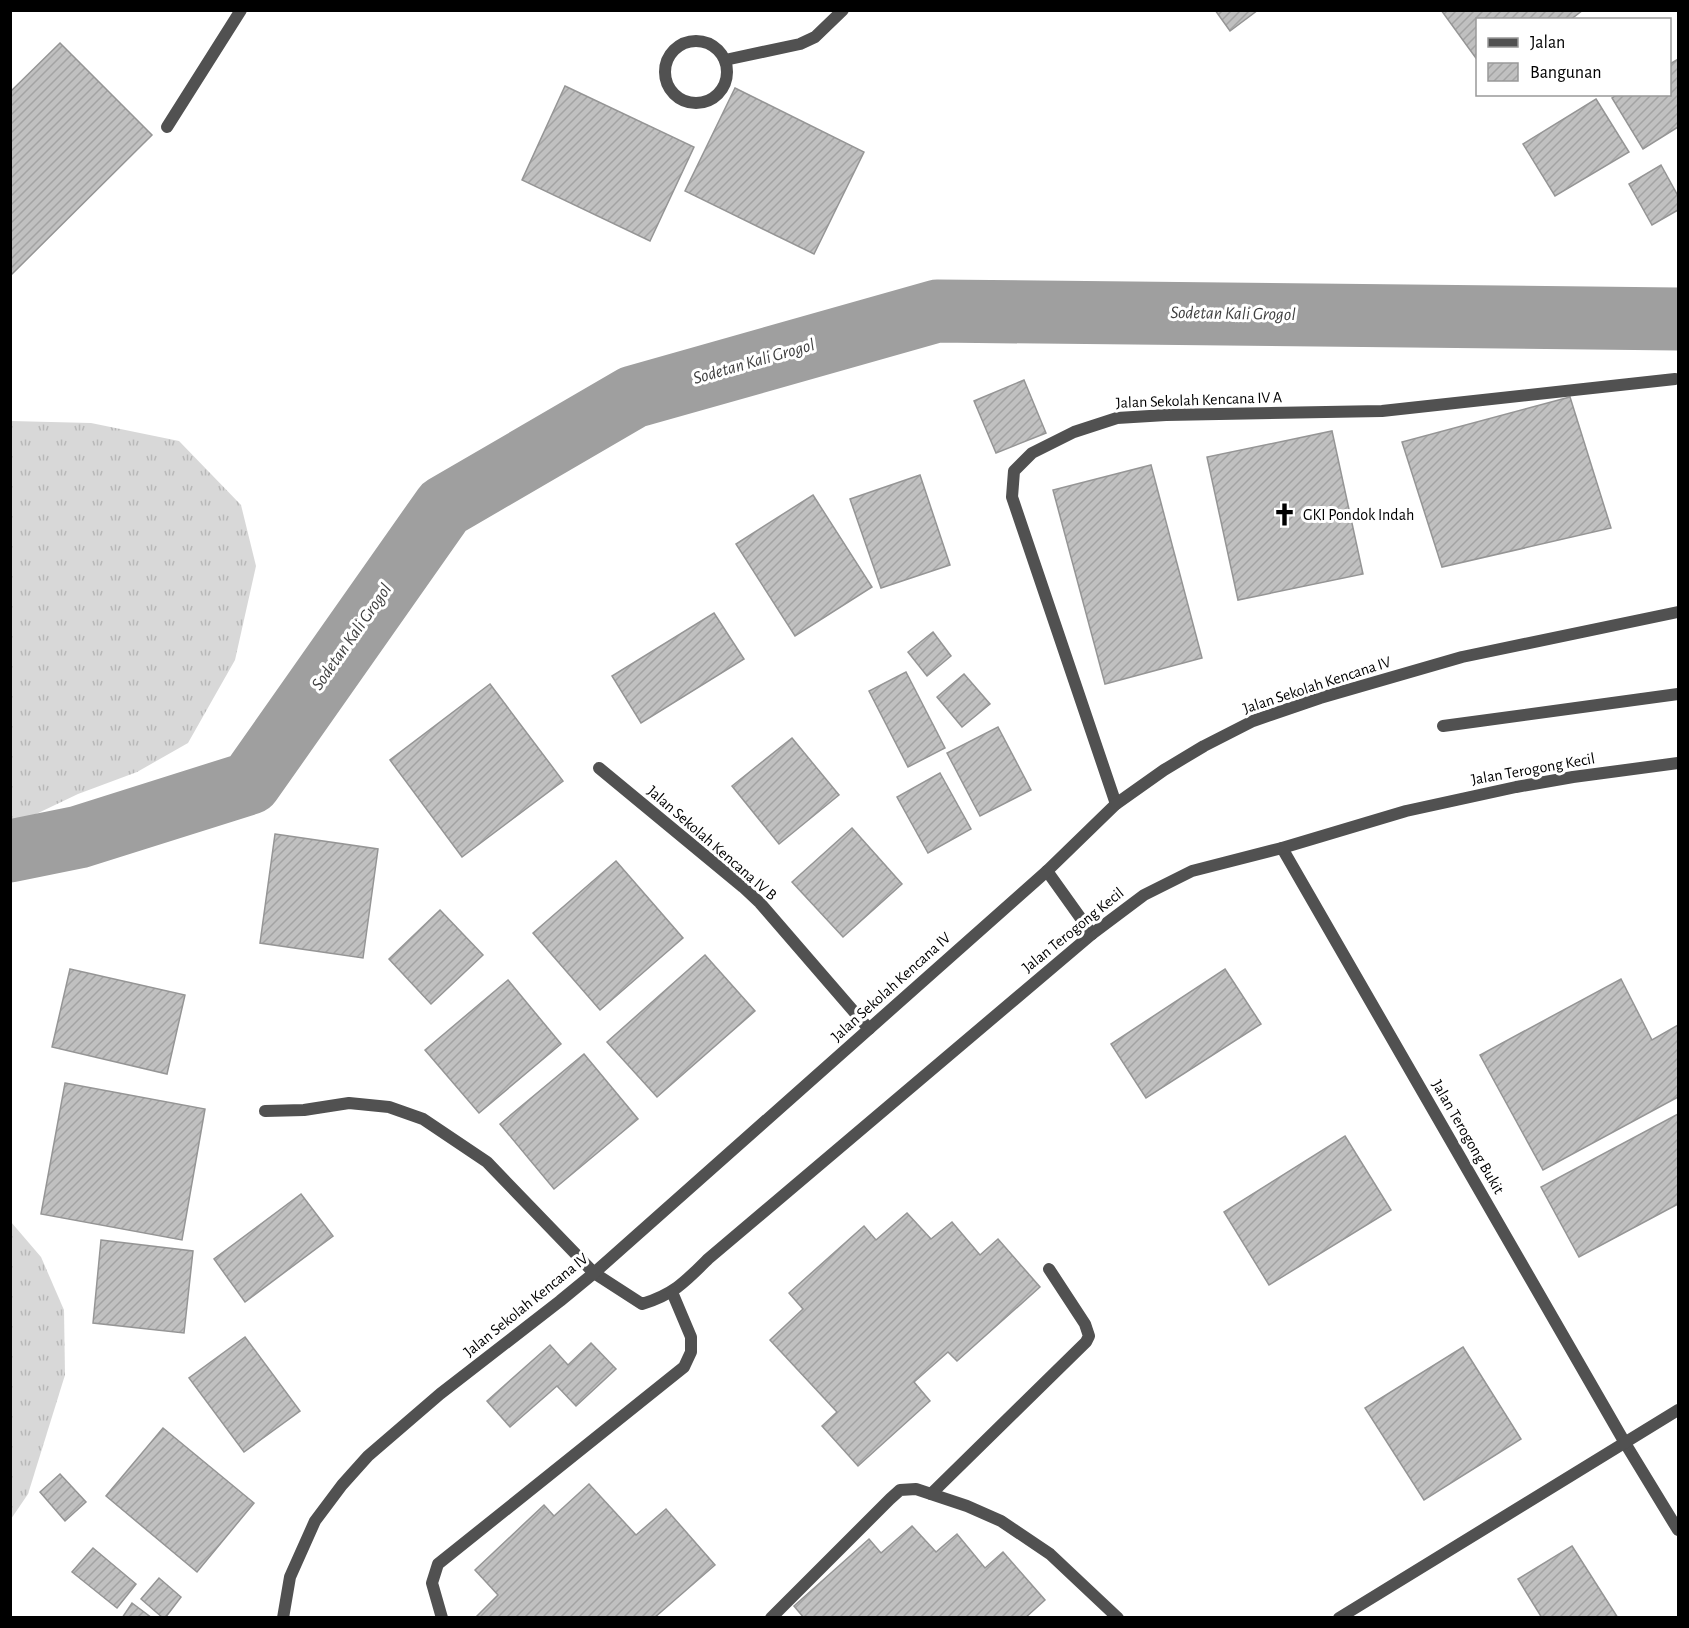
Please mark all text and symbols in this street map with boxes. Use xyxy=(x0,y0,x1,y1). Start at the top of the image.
legend xyxy=(1476,18,1671,96)
text: Jalan xyxy=(1530,34,1565,52)
text: Bangunan xyxy=(1530,64,1602,82)
water label: Sodetan Kali Grogol xyxy=(1170,304,1296,324)
water label: Sodetan Kali Grogol xyxy=(691,336,817,388)
street label: Jalan Sekolah Kencana IV A xyxy=(1116,389,1282,411)
church icon: GKI Pondok Indah xyxy=(1272,502,1298,528)
place label: GKI Pondok Indah xyxy=(1303,507,1414,523)
water label: Sodetan Kali Grogol xyxy=(309,580,395,694)
street label: Jalan Sekolah Kencana IV xyxy=(1241,654,1393,716)
street label: Jalan Terogong Kecil xyxy=(1470,750,1596,788)
street label: Jalan Sekolah Kencana IV B xyxy=(644,783,780,903)
street label: Jalan Terogong Kecil xyxy=(1019,884,1127,976)
street label: Jalan Sekolah Kencana IV xyxy=(828,929,954,1045)
street label: Jalan Terogong Bukit xyxy=(1429,1077,1507,1197)
street label: Jalan Sekolah Kencana IV xyxy=(461,1250,591,1360)

